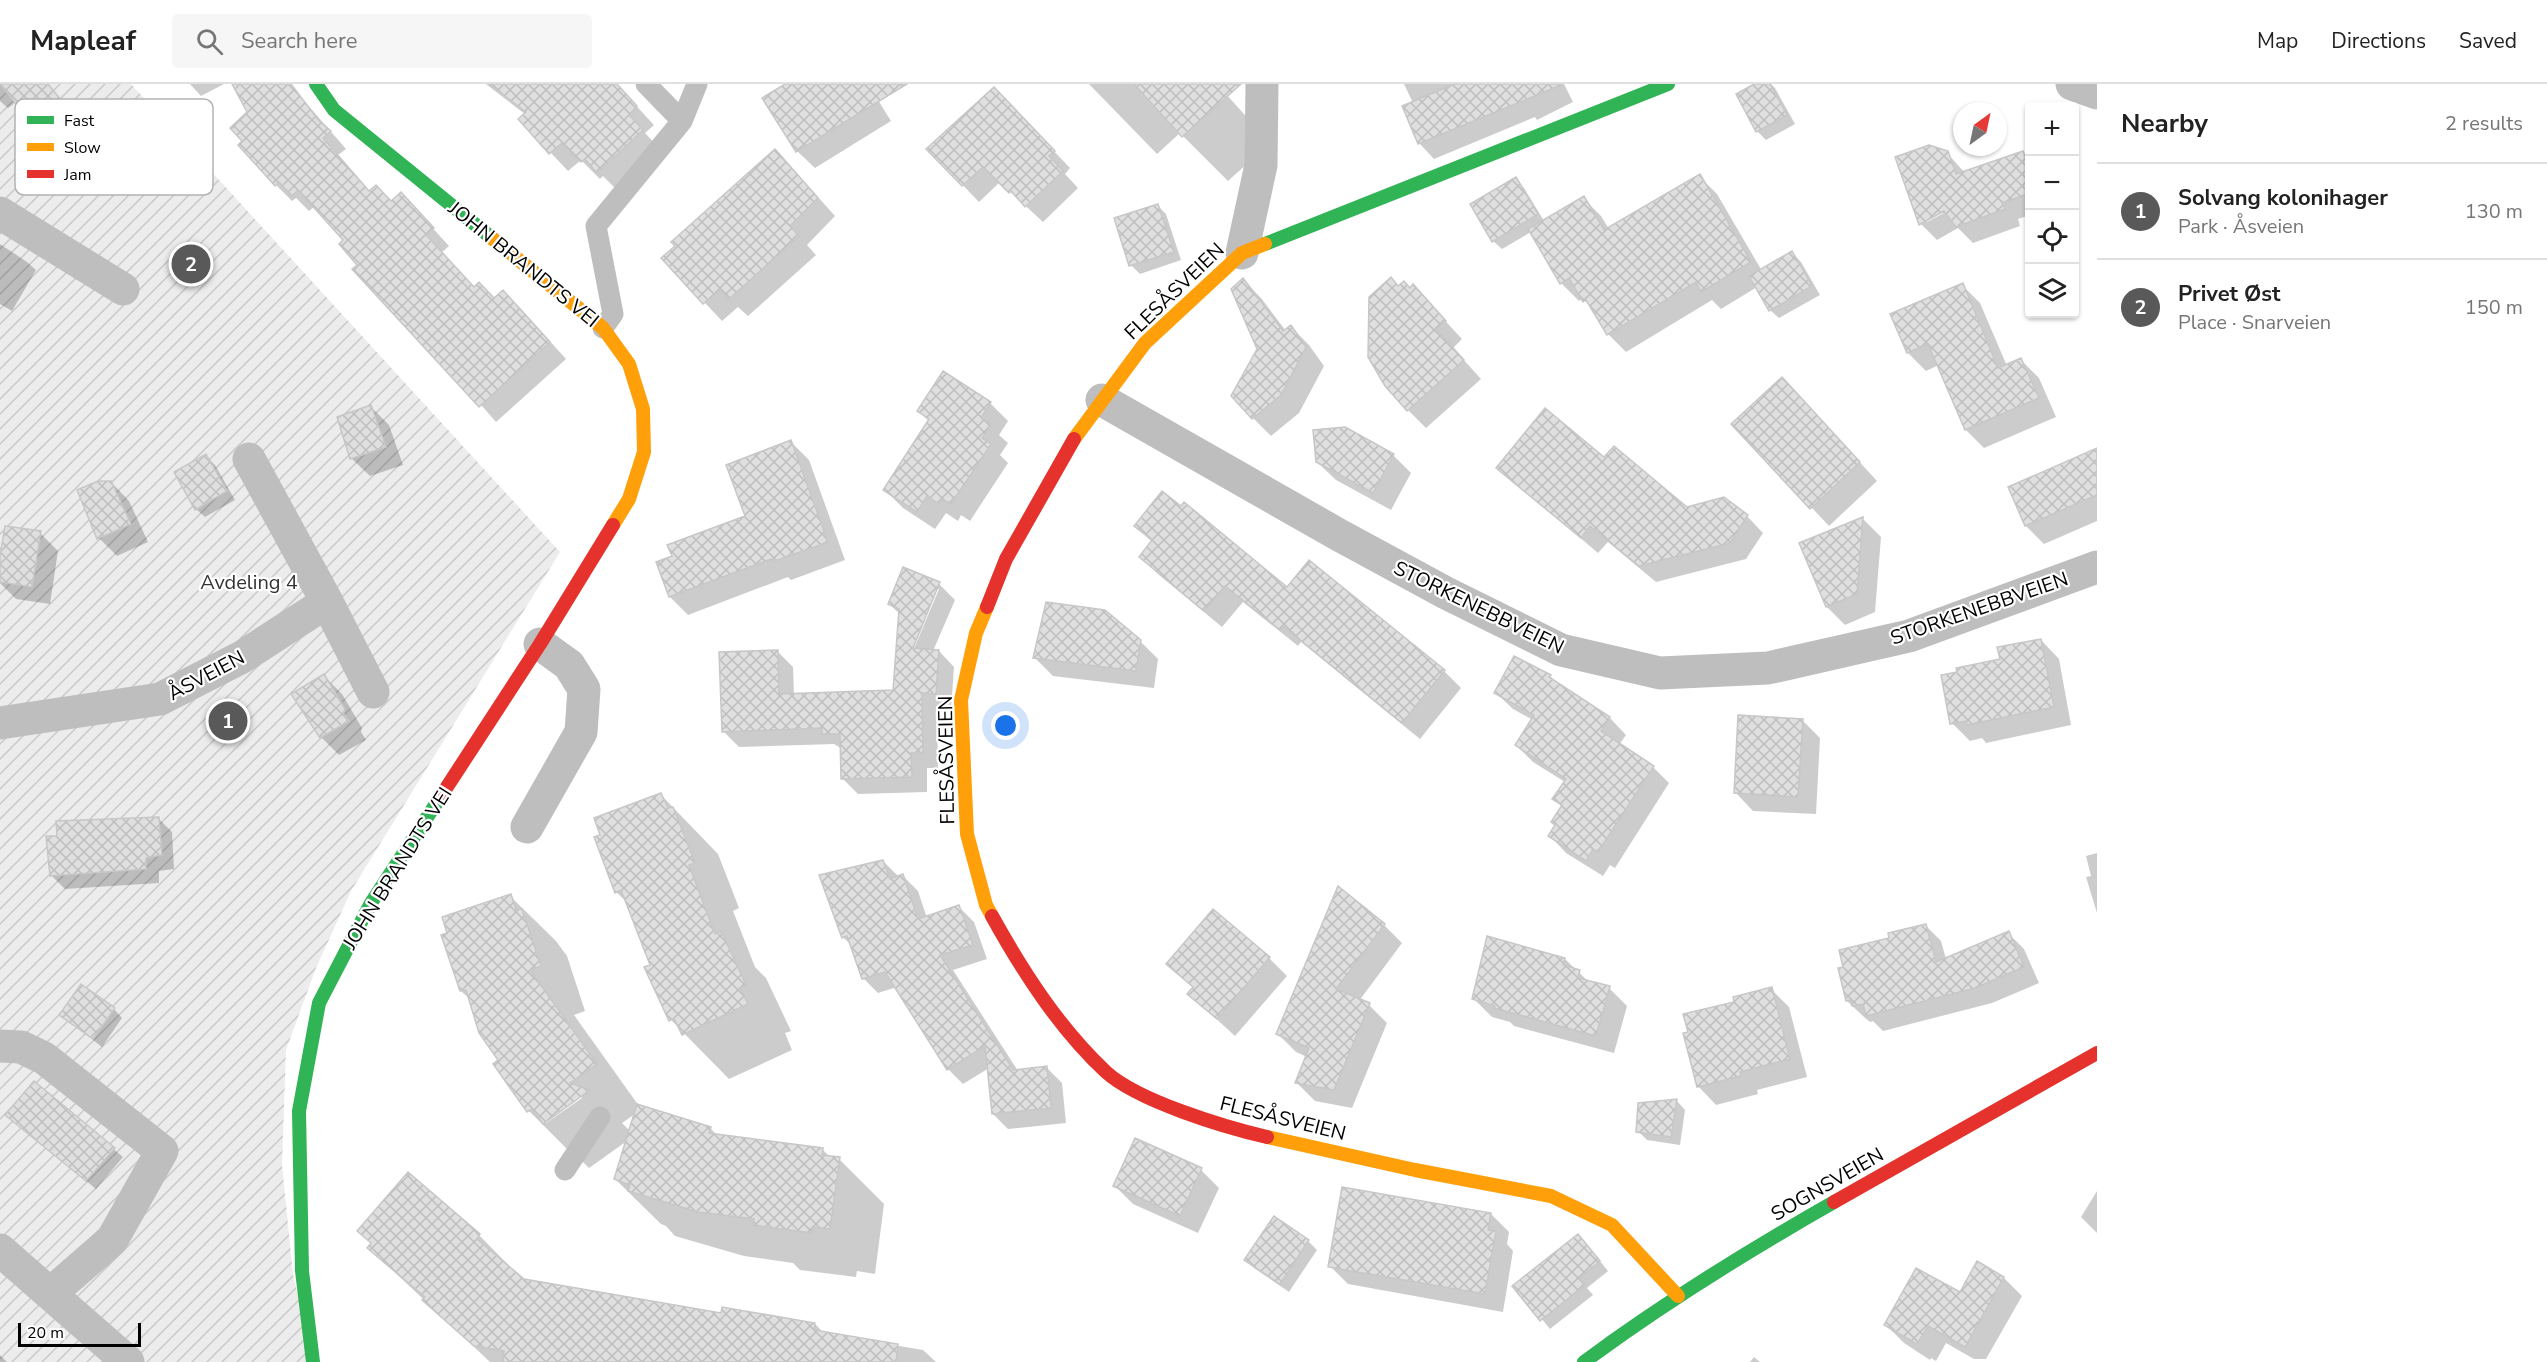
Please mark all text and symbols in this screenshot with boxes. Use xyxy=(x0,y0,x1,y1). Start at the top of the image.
search box xyxy=(172,14,592,68)
text: Mapleaf xyxy=(30,22,136,60)
icon: search xyxy=(193,25,226,58)
text: Search here xyxy=(241,26,358,56)
text: Map xyxy=(2257,27,2298,55)
text: Directions xyxy=(2331,27,2426,55)
text: Saved xyxy=(2459,27,2517,55)
legend xyxy=(15,99,213,195)
north arrow xyxy=(1953,102,2007,156)
map controls xyxy=(2025,102,2079,318)
button: + xyxy=(2025,102,2079,156)
text: Nearby xyxy=(2121,106,2208,141)
text: Fast xyxy=(64,110,95,132)
text: 2 results xyxy=(2445,110,2523,137)
text: Slow xyxy=(64,137,101,159)
button: − xyxy=(2025,156,2079,210)
text: Jam xyxy=(63,164,91,186)
text: Solvang kolonihager xyxy=(2178,183,2388,213)
street label: JOHN BRANDTS VEI xyxy=(442,195,605,334)
text: 1 xyxy=(2135,198,2147,225)
text: 130 m xyxy=(2465,198,2523,225)
button: locate xyxy=(2025,210,2079,264)
text: Park · Åsveien xyxy=(2178,213,2304,240)
street label: FLESÅSVEIEN xyxy=(1119,237,1230,346)
pin: 2 xyxy=(172,242,210,286)
button: layers xyxy=(2025,264,2079,318)
text: Privet Øst xyxy=(2178,279,2280,309)
text: 2 xyxy=(2135,294,2147,321)
text: 150 m xyxy=(2465,294,2523,321)
text: Place · Snarveien xyxy=(2178,309,2331,336)
street label: STORKENEBBVEIEN xyxy=(1389,554,1568,660)
street label: STORKENEBBVEIEN xyxy=(1887,565,2072,652)
park label: Avdeling 4 xyxy=(200,569,298,596)
street label: ÅSVEIEN xyxy=(163,644,249,707)
street label: FLESÅSVEIEN xyxy=(932,695,961,825)
pin: 1 xyxy=(208,698,248,744)
your location xyxy=(991,711,1020,740)
street label: JOHN BRANDTS VEI xyxy=(336,782,458,955)
street label: FLESÅSVEIEN xyxy=(1217,1090,1349,1147)
street label: SOGNSVEIEN xyxy=(1766,1141,1889,1228)
scale bar xyxy=(18,1320,141,1348)
text: 20 m xyxy=(27,1322,64,1344)

